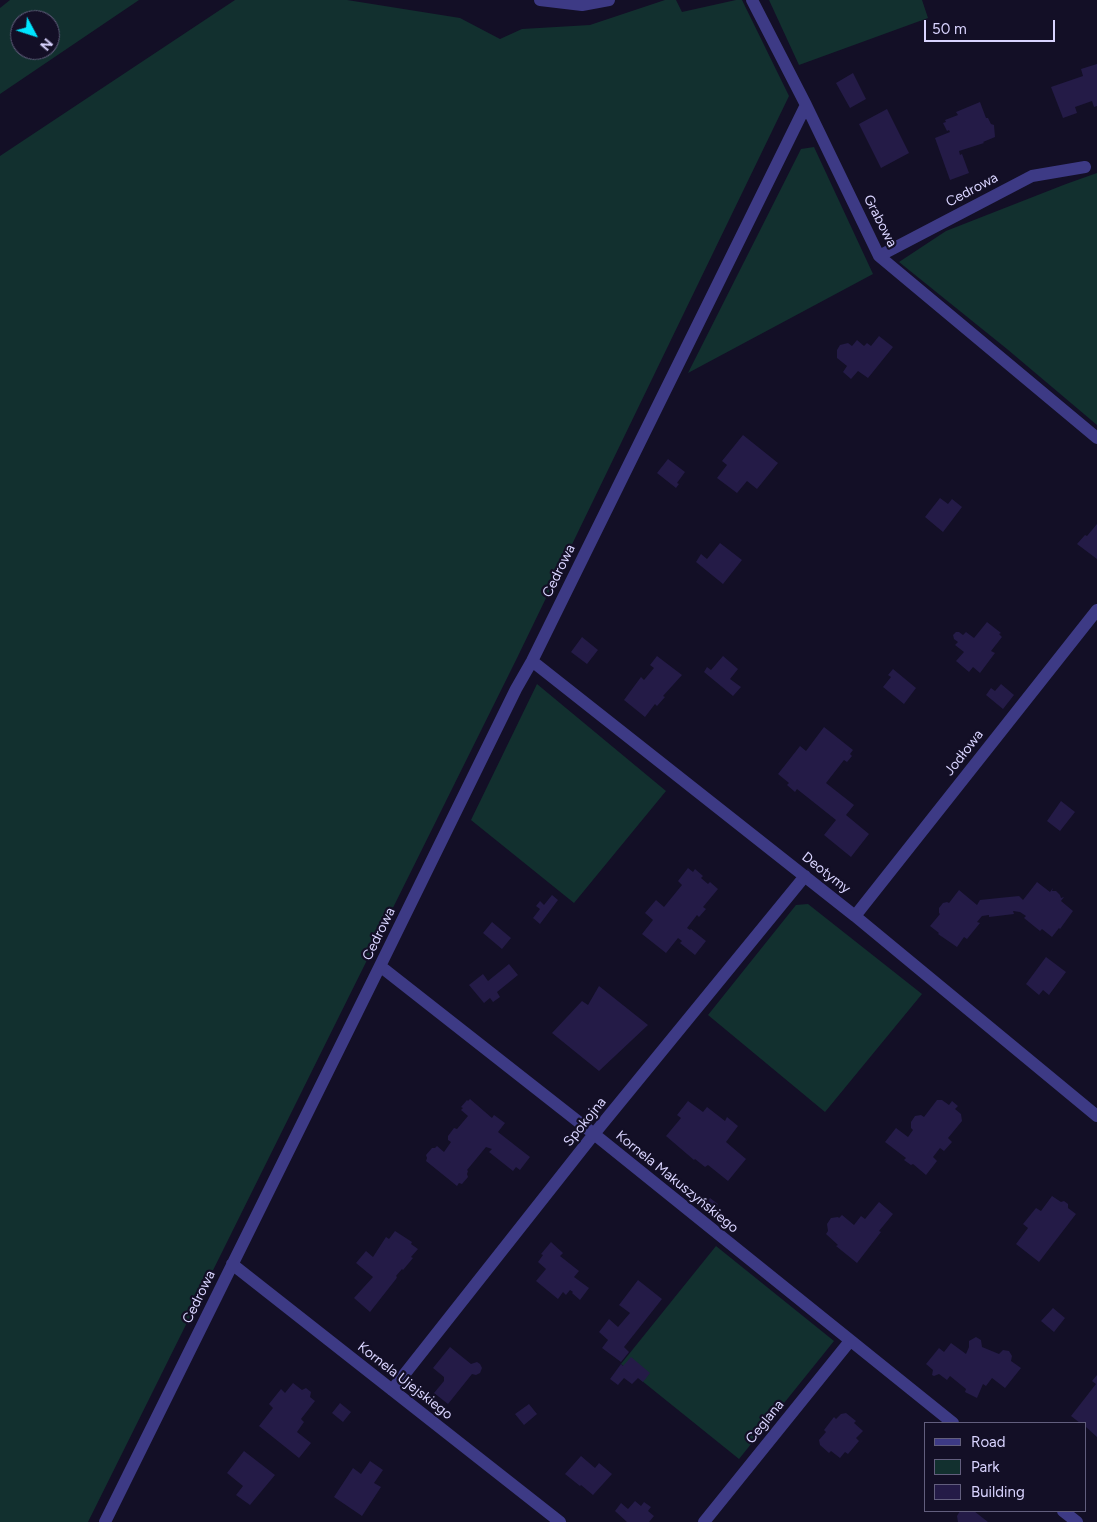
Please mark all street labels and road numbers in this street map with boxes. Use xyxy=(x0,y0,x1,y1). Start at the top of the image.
street label: Cedrowa xyxy=(943,169,1001,211)
street label: Grabowa xyxy=(860,192,900,250)
street label: Cedrowa xyxy=(539,542,579,600)
street label: Jodłowa xyxy=(941,727,987,779)
street label: Deotymy xyxy=(798,849,854,897)
street label: Cedrowa xyxy=(359,905,399,963)
street label: Spokojna xyxy=(560,1094,610,1150)
street label: Kornela Makuszyńskiego xyxy=(612,1127,742,1237)
street label: Cedrowa xyxy=(179,1268,219,1326)
street label: Kornela Ujejskiego xyxy=(354,1339,456,1423)
street label: Ceglana xyxy=(742,1397,788,1447)

